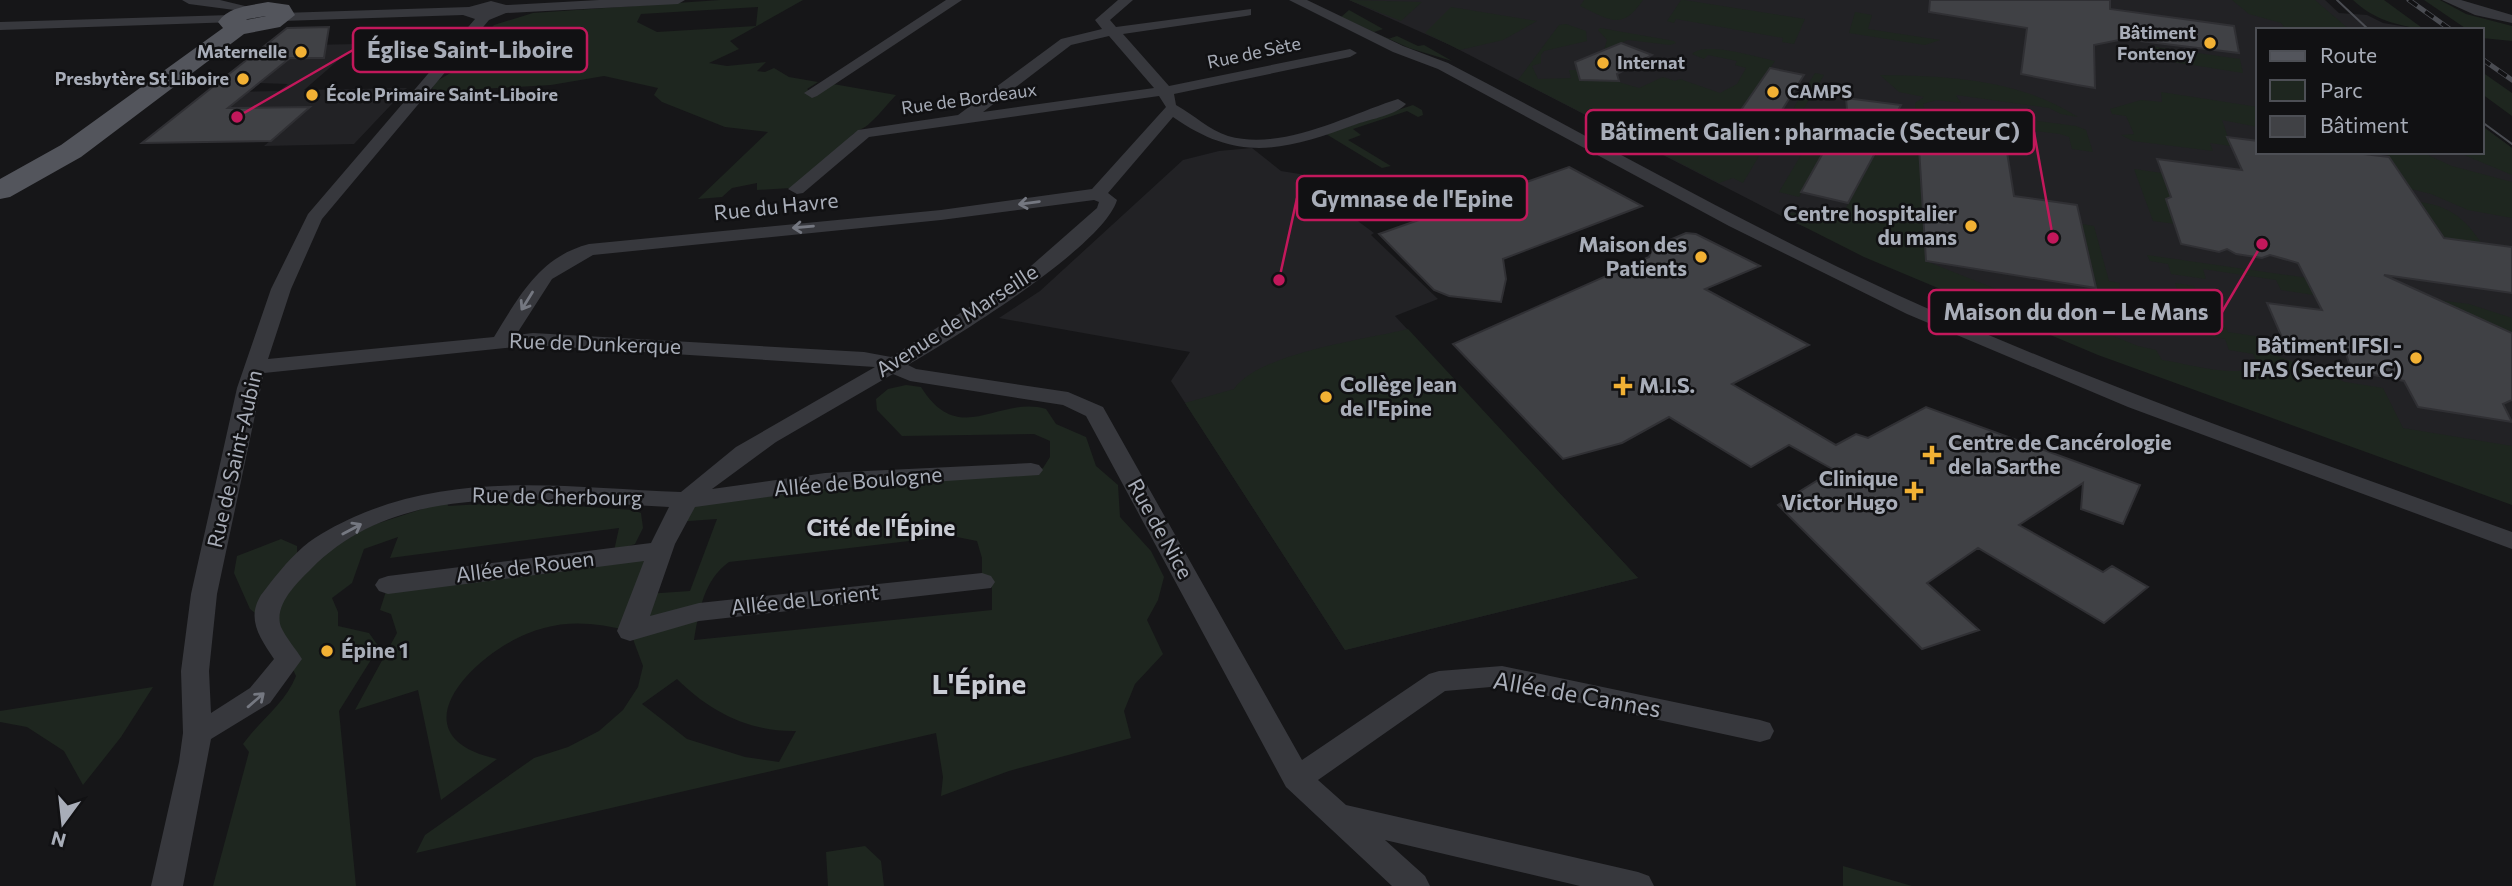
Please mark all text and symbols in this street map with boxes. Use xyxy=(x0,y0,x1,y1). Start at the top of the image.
place label: Bâtiment Fontenoy xyxy=(2117,21,2196,64)
callout: Église Saint-Liboire xyxy=(353,28,587,72)
legend xyxy=(2256,28,2484,154)
street label: Rue de Sète xyxy=(1205,31,1303,73)
text: Église Saint-Liboire xyxy=(367,35,573,63)
marker: Bâtiment Fontenoy xyxy=(2202,35,2218,51)
place label: Maternelle xyxy=(197,40,287,62)
text: Route xyxy=(2320,42,2377,67)
marker: Maternelle xyxy=(293,44,309,60)
place label: Internat xyxy=(1617,51,1685,73)
marker: Internat xyxy=(1595,55,1611,71)
place label: Presbytère St Liboire xyxy=(55,67,229,89)
marker: Presbytère St Liboire xyxy=(235,71,251,87)
text: Parc xyxy=(2320,77,2363,102)
street label: Rue de Bordeaux xyxy=(900,78,1038,118)
place label: CAMPS xyxy=(1787,80,1852,102)
place label: École Primaire Saint-Liboire xyxy=(326,83,558,105)
marker: CAMPS xyxy=(1765,84,1781,100)
marker: École Primaire Saint-Liboire xyxy=(304,87,320,103)
callout: Bâtiment Galien : pharmacie (Secteur C) xyxy=(1586,110,2034,154)
text: Bâtiment xyxy=(2320,112,2409,137)
text: Bâtiment Galien : pharmacie (Secteur C) xyxy=(1600,117,2020,145)
callout: Gymnase de l'Epine xyxy=(1297,176,1527,220)
text: Gymnase de l'Epine xyxy=(1311,184,1513,212)
street label: Rue du Havre xyxy=(712,187,839,224)
one-way arrow xyxy=(1018,197,1041,210)
place label: Centre hospitalier du mans xyxy=(1783,200,1957,249)
marker: Centre hospitalier du mans xyxy=(1963,218,1979,234)
one-way arrow xyxy=(792,221,815,234)
place label: Maison des Patients xyxy=(1578,231,1687,280)
marker: Maison des Patients xyxy=(1693,249,1709,265)
street label: Avenue de Marseille xyxy=(871,258,1042,381)
callout: Maison du don – Le Mans xyxy=(1929,290,2222,334)
one-way arrow xyxy=(519,291,533,311)
text: Maison du don – Le Mans xyxy=(1944,297,2209,325)
street label: Rue de Dunkerque xyxy=(509,327,682,358)
place label: Bâtiment IFSI - IFAS (Secteur C) xyxy=(2242,332,2402,381)
marker: Bâtiment IFSI - IFAS (Secteur C) xyxy=(2408,350,2424,366)
street label: Rue de Saint-Aubin xyxy=(201,367,266,550)
place label: Collège Jean de l'Epine xyxy=(1340,371,1457,420)
place label: M.I.S. xyxy=(1639,372,1695,397)
marker: M.I.S. xyxy=(1613,376,1633,396)
marker: Collège Jean de l'Epine xyxy=(1318,389,1334,405)
place label: Centre de Cancérologie de la Sarthe xyxy=(1948,429,2172,478)
marker: Centre de Cancérologie de la Sarthe xyxy=(1922,445,1942,465)
street label: Allée de Boulogne xyxy=(773,461,943,500)
place label: Clinique Victor Hugo xyxy=(1781,465,1898,514)
street label: Rue de Nice xyxy=(1124,474,1199,583)
marker: Clinique Victor Hugo xyxy=(1904,481,1924,501)
street label: Rue de Cherbourg xyxy=(472,482,642,509)
district label: Cité de l'Épine xyxy=(807,513,955,541)
one-way arrow xyxy=(341,521,362,535)
street label: Allée de Rouen xyxy=(454,545,595,586)
street label: Allée de Lorient xyxy=(730,578,880,619)
place label: Épine 1 xyxy=(341,637,409,662)
marker: Épine 1 xyxy=(319,643,335,659)
street label: Allée de Cannes xyxy=(1491,664,1663,723)
district label: L'Épine xyxy=(932,666,1026,700)
one-way arrow xyxy=(247,692,265,708)
north arrow xyxy=(28,788,98,858)
text: N xyxy=(49,827,68,853)

